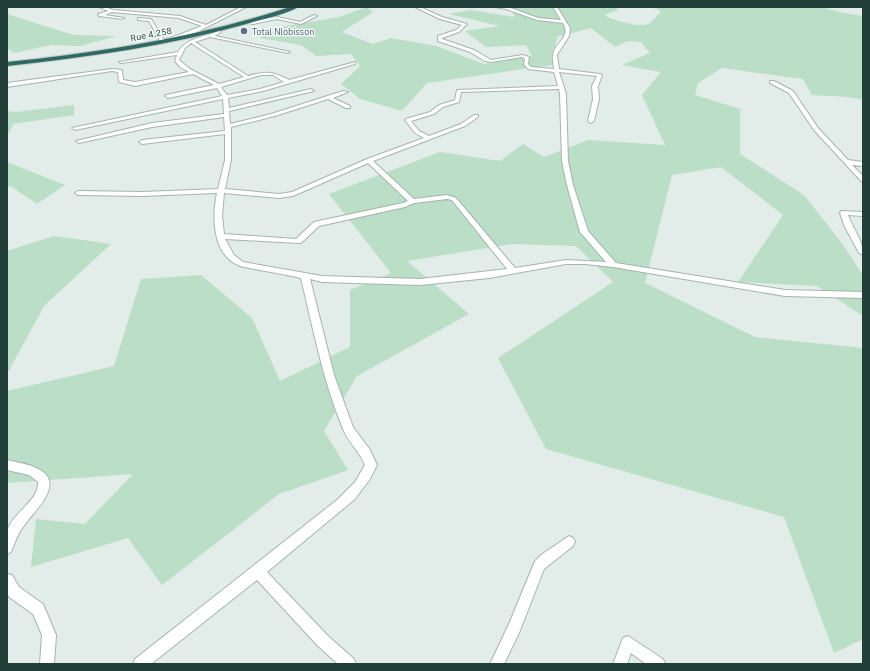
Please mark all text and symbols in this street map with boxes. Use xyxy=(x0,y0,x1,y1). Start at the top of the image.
street label: Rue 4.258 xyxy=(129,25,173,43)
marker: Total Nlobisson xyxy=(239,26,249,36)
place label: Total Nlobisson xyxy=(252,26,314,37)

